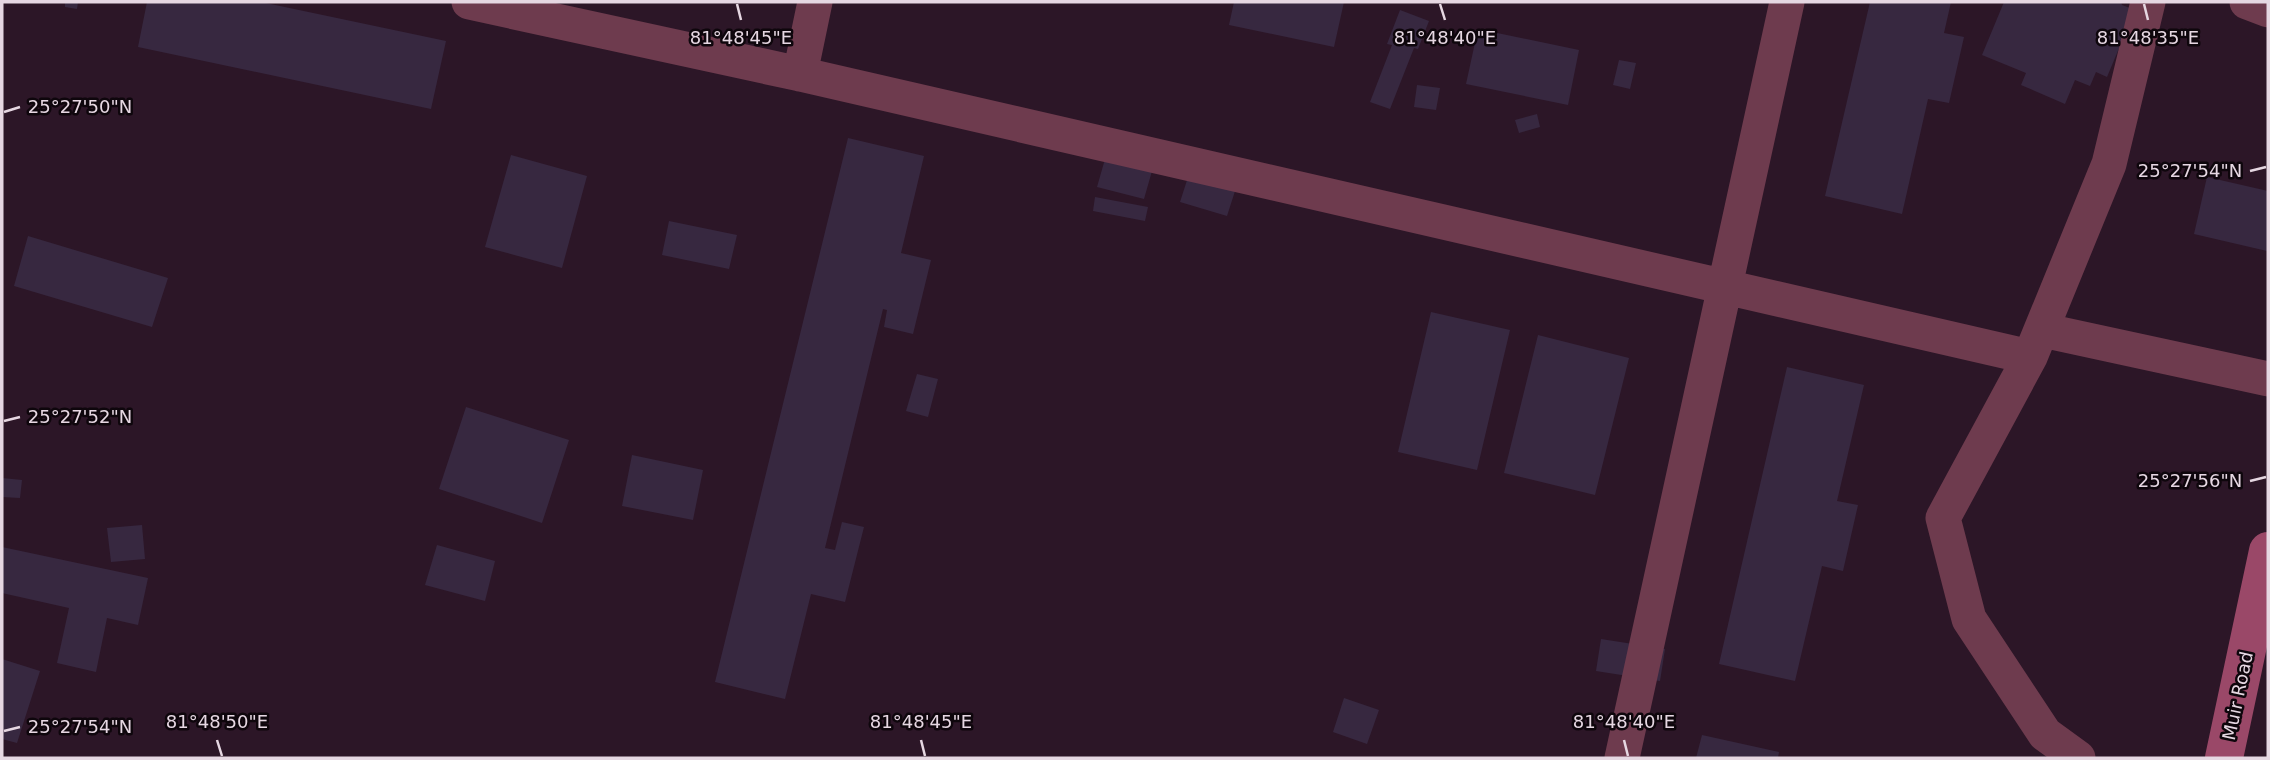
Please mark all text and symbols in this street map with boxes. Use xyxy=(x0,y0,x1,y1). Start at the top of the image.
text: 81°48'45"E xyxy=(690,27,792,48)
text: 81°48'40"E xyxy=(1394,27,1496,48)
text: 81°48'35"E xyxy=(2097,27,2199,48)
text: 25°27'50"N xyxy=(28,96,132,117)
text: 25°27'54"N xyxy=(2138,160,2242,181)
text: 25°27'52"N xyxy=(28,406,132,427)
text: 25°27'56"N xyxy=(2138,470,2242,491)
street label: Muir Road xyxy=(2218,650,2257,742)
text: 81°48'50"E xyxy=(166,711,268,732)
text: 81°48'45"E xyxy=(870,711,972,732)
text: 81°48'40"E xyxy=(1573,711,1675,732)
text: 25°27'54"N xyxy=(28,716,132,737)

